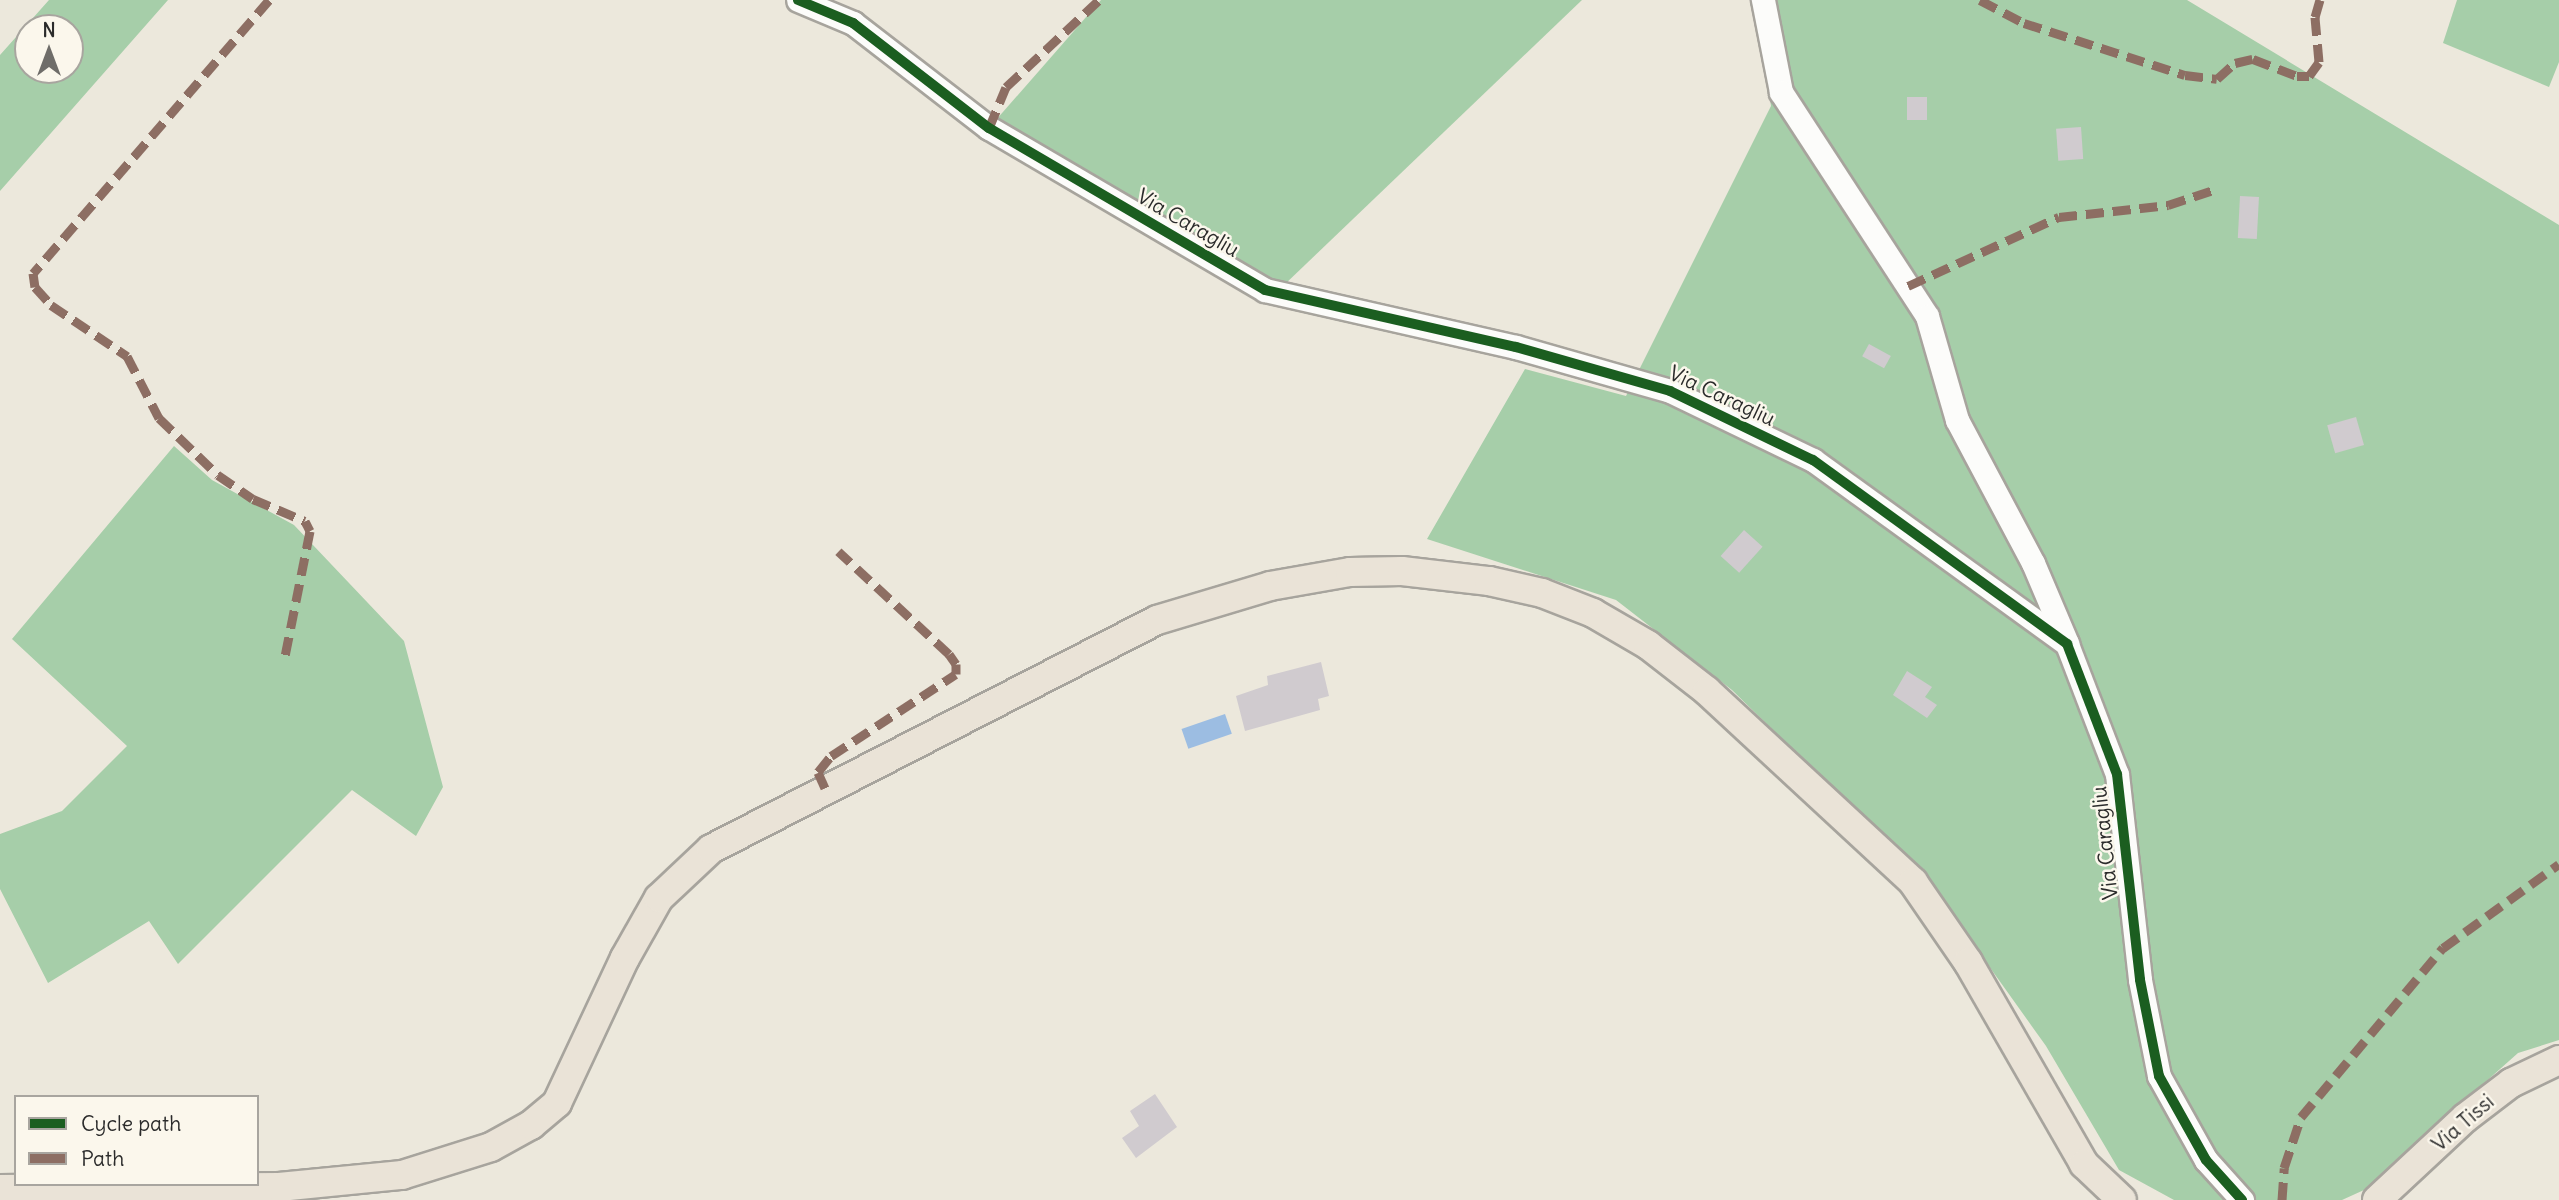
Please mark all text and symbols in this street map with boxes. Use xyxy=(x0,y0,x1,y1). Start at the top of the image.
north arrow xyxy=(14,14,84,84)
text: N xyxy=(42,18,56,42)
street label: Via Caragliu xyxy=(1132,184,1244,262)
street label: Via Caragliu xyxy=(1665,360,1779,432)
street label: Via Caragliu xyxy=(2087,785,2123,901)
street label: Via Tissi xyxy=(2427,1089,2499,1157)
legend xyxy=(14,1095,259,1186)
text: Cycle path xyxy=(81,1110,181,1137)
text: Path xyxy=(81,1145,124,1172)

